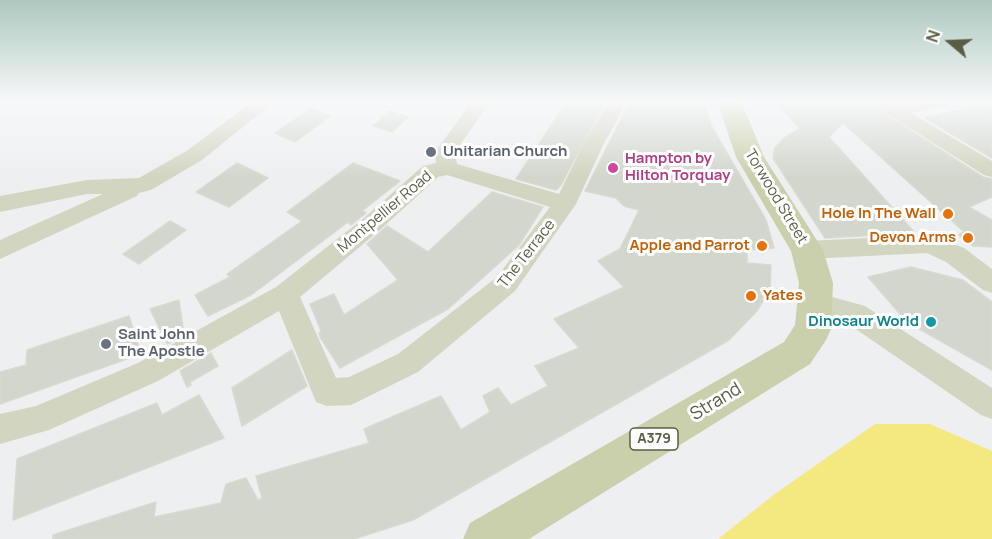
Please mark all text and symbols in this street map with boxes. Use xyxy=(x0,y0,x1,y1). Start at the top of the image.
north arrow xyxy=(920,12,980,72)
text: N xyxy=(921,27,945,45)
place label: Unitarian Church xyxy=(443,143,567,161)
marker: Unitarian Church xyxy=(424,145,438,159)
street label: Torwood Street xyxy=(741,147,811,247)
place label: Hampton by Hilton Torquay xyxy=(625,150,730,185)
marker: Hampton by Hilton Torquay xyxy=(606,161,620,175)
street label: Montpellier Road xyxy=(334,167,436,257)
place label: Hole In The Wall xyxy=(822,205,936,223)
marker: Hole In The Wall xyxy=(941,207,955,221)
street label: The Terrace xyxy=(495,216,559,292)
place label: Devon Arms xyxy=(869,229,956,247)
marker: Devon Arms xyxy=(961,231,975,245)
place label: Apple and Parrot xyxy=(629,237,750,255)
marker: Apple and Parrot xyxy=(755,239,769,253)
place label: Yates xyxy=(763,287,803,305)
marker: Yates xyxy=(744,289,758,303)
place label: Dinosaur World xyxy=(808,313,919,331)
marker: Dinosaur World xyxy=(924,315,938,329)
place label: Saint John The Apostle xyxy=(118,326,205,361)
marker: Saint John The Apostle xyxy=(99,337,113,351)
street label: Strand xyxy=(687,378,745,426)
road number: A379 xyxy=(630,428,678,450)

